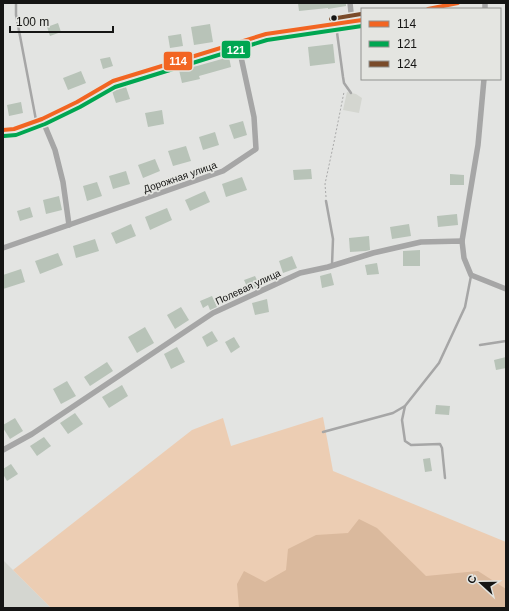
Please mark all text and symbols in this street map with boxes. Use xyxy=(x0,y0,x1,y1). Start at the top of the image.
scale bar xyxy=(10,8,113,34)
legend xyxy=(361,8,501,80)
unlabelled marker xyxy=(329,13,339,23)
text: 100 m xyxy=(16,15,49,29)
text: 114 xyxy=(397,17,416,31)
text: 121 xyxy=(397,37,417,51)
line badge: 121 xyxy=(221,40,251,59)
text: 121 xyxy=(227,44,245,56)
line badge: 114 xyxy=(163,51,193,71)
text: 114 xyxy=(169,55,188,67)
text: 124 xyxy=(397,57,417,71)
street label: Дорожная улица xyxy=(142,159,219,195)
street label: Полевая улица xyxy=(214,267,283,307)
north arrow xyxy=(461,563,501,603)
text: С xyxy=(465,574,479,585)

